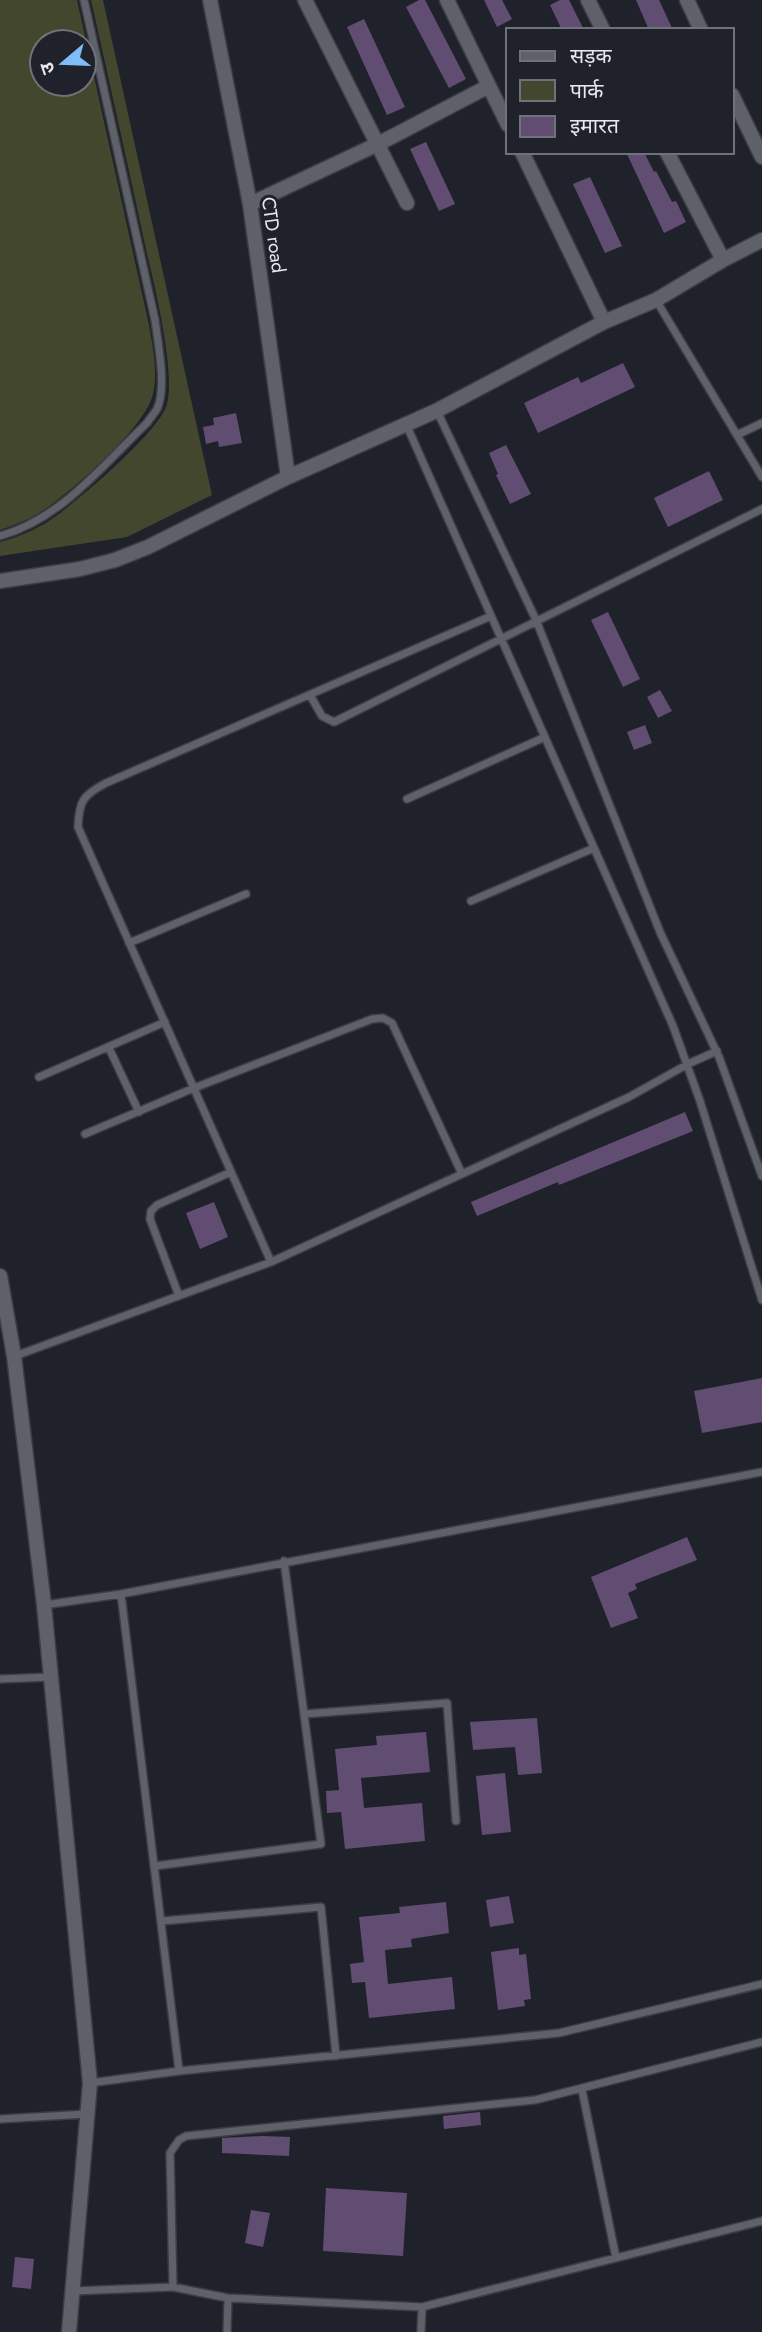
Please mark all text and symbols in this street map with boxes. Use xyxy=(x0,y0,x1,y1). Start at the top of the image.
north arrow xyxy=(28,28,98,98)
legend xyxy=(506,28,734,154)
text: सड़क xyxy=(570,41,612,71)
text: उ xyxy=(33,58,62,78)
text: पार्क xyxy=(570,76,604,106)
text: इमारत xyxy=(570,111,620,141)
street label: CTD road xyxy=(255,195,292,275)

